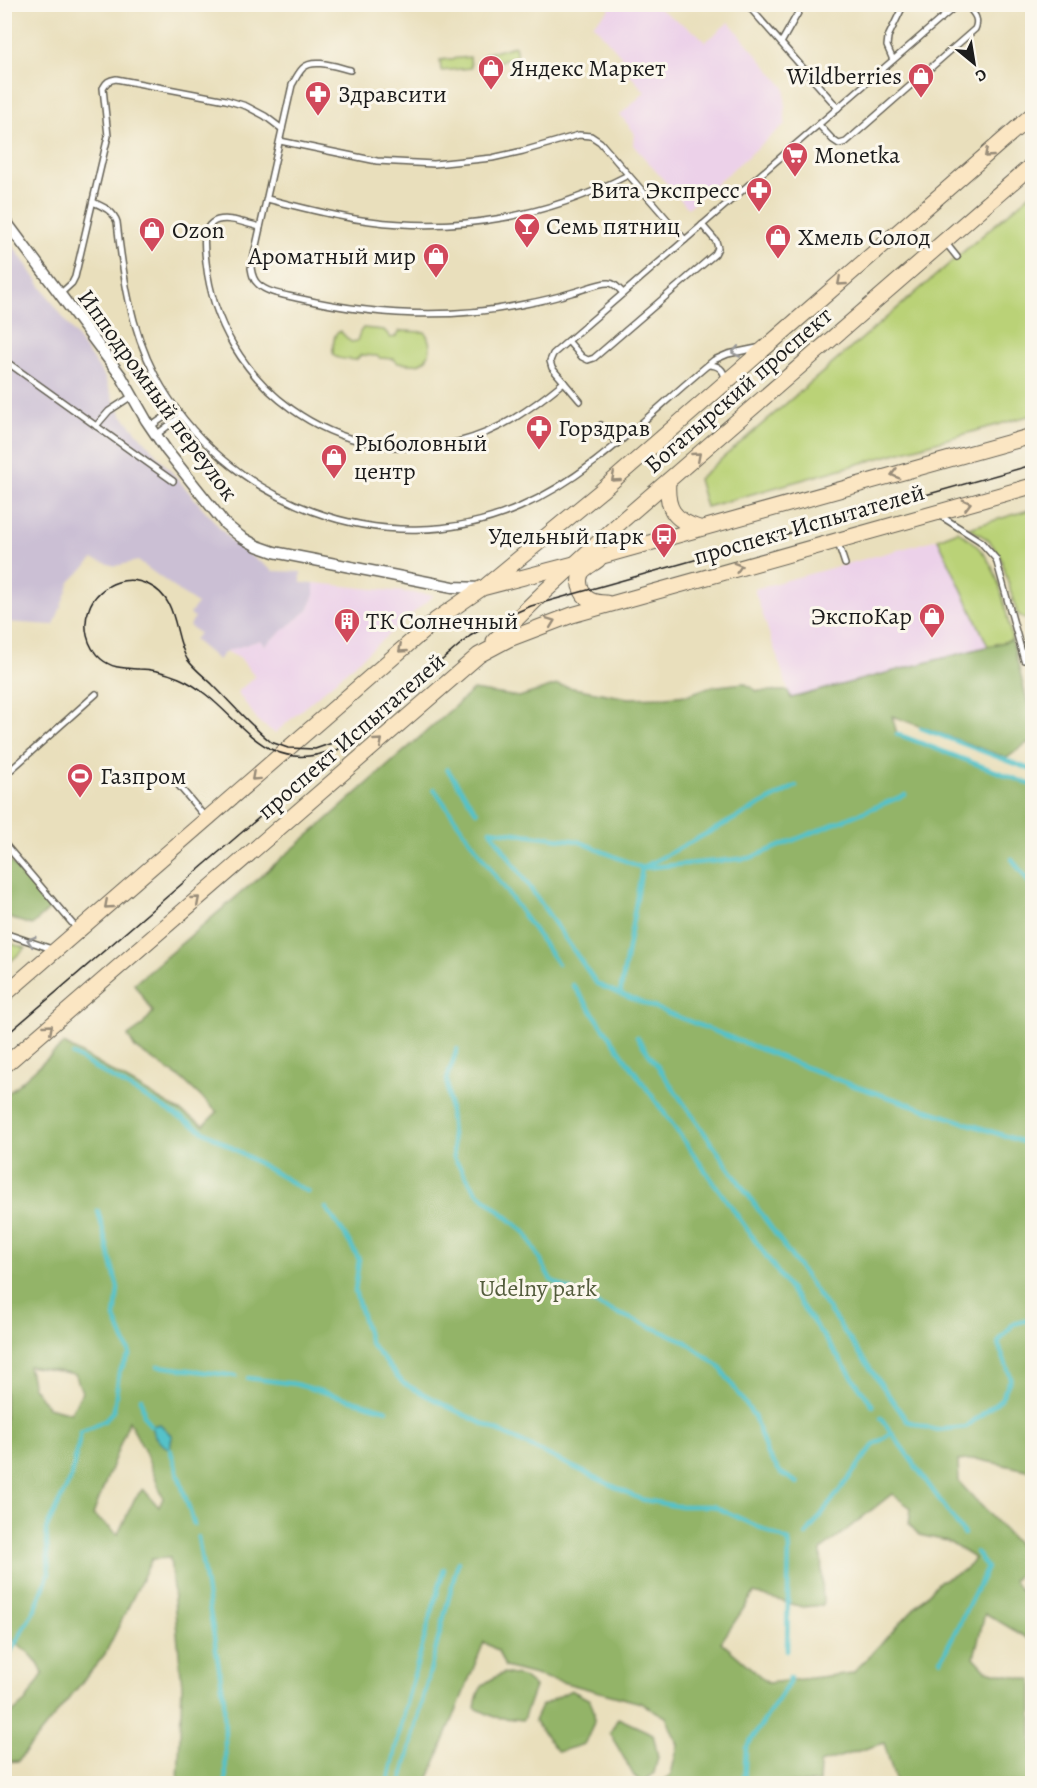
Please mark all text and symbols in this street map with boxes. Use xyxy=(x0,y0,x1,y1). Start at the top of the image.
north arrow xyxy=(944,33,1004,93)
place label: Яндекс Маркет xyxy=(510,52,666,84)
shop icon: Яндекс Маркет xyxy=(476,53,506,91)
place label: Wildberries xyxy=(786,60,902,92)
shop icon: Wildberries xyxy=(906,61,936,99)
text: С xyxy=(971,63,991,87)
place label: Здравсити xyxy=(338,78,447,110)
pharmacy icon: Здравсити xyxy=(303,79,333,117)
place label: Monetka xyxy=(814,139,901,171)
supermarket icon: Monetka xyxy=(780,140,810,178)
one-way arrow xyxy=(984,147,995,158)
place label: Вита Экспресс xyxy=(591,174,740,206)
pharmacy icon: Вита Экспресс xyxy=(744,175,774,213)
place label: Семь пятниц xyxy=(546,210,680,242)
bar icon: Семь пятниц xyxy=(512,211,542,249)
place label: Ozon xyxy=(172,214,225,246)
shop icon: Ozon xyxy=(137,215,167,253)
place label: Хмель Солод xyxy=(798,221,930,253)
shop icon: Хмель Солод xyxy=(763,222,793,260)
place label: Ароматный мир xyxy=(247,240,416,272)
shop icon: Ароматный мир xyxy=(421,241,451,279)
one-way arrow xyxy=(837,274,848,285)
street label: Ипподромный переулок xyxy=(70,283,246,507)
street label: Богатырский проспект xyxy=(637,299,839,480)
one-way arrow xyxy=(731,345,741,358)
place label: Горздрав xyxy=(558,412,650,444)
pharmacy icon: Горздрав xyxy=(524,413,554,451)
place label: Рыболовный центр xyxy=(354,427,487,487)
shop icon: Рыболовный центр xyxy=(319,442,349,480)
one-way arrow xyxy=(690,452,701,463)
one-way arrow xyxy=(890,467,900,480)
one-way arrow xyxy=(611,471,622,482)
street label: проспект Испытателей xyxy=(690,476,928,572)
one-way arrow xyxy=(961,498,971,511)
place label: Удельный парк xyxy=(488,520,644,552)
bus stop icon: Удельный парк xyxy=(649,521,679,559)
one-way arrow xyxy=(733,562,743,575)
place label: ЭкспоКар xyxy=(811,600,912,632)
shop icon: ЭкспоКар xyxy=(917,601,947,639)
place label: ТК Солнечный xyxy=(366,605,518,637)
building icon: ТК Солнечный xyxy=(332,606,362,644)
one-way arrow xyxy=(545,617,556,630)
one-way arrow xyxy=(398,642,409,653)
street label: проспект Испытателей xyxy=(250,645,452,827)
one-way arrow xyxy=(372,738,383,749)
place label: Газпром xyxy=(100,760,186,792)
sports icon: Газпром xyxy=(65,761,95,799)
one-way arrow xyxy=(252,770,262,781)
one-way arrow xyxy=(189,896,200,907)
one-way arrow xyxy=(105,898,115,909)
one-way arrow xyxy=(26,936,37,948)
one-way arrow xyxy=(42,1024,53,1035)
park label: Udelny park xyxy=(479,1272,597,1304)

